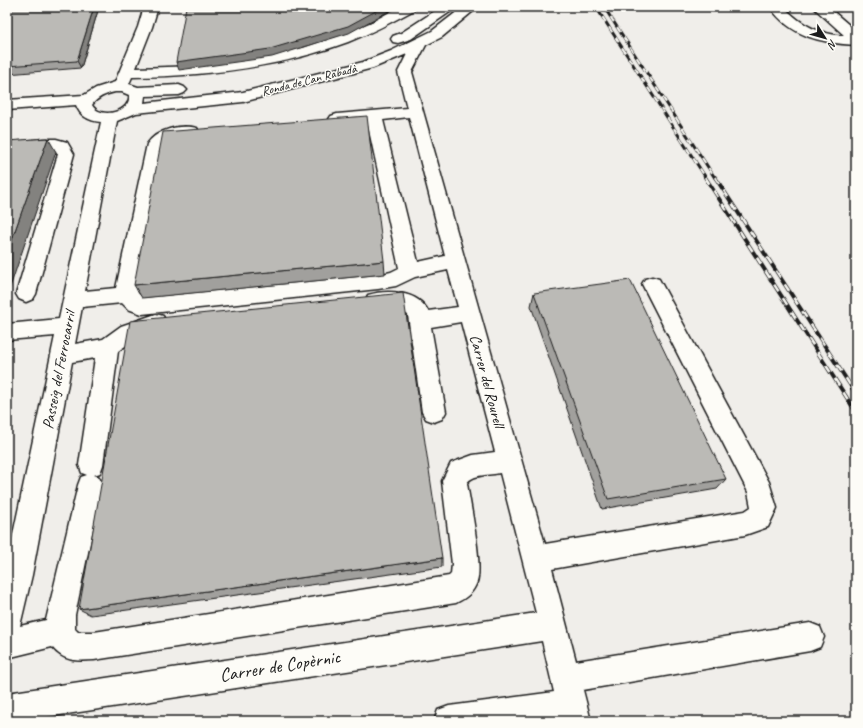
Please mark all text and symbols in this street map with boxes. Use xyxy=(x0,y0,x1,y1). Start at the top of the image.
north arrow xyxy=(805,18,845,58)
text: N xyxy=(824,37,841,53)
street label: Ronda de Can Rabadà xyxy=(260,60,360,100)
street label: Passeig del Ferrocarril xyxy=(38,306,81,431)
street label: Carrer del Rourell xyxy=(465,332,510,433)
street label: Carrer de Copèrnic xyxy=(218,644,343,687)

